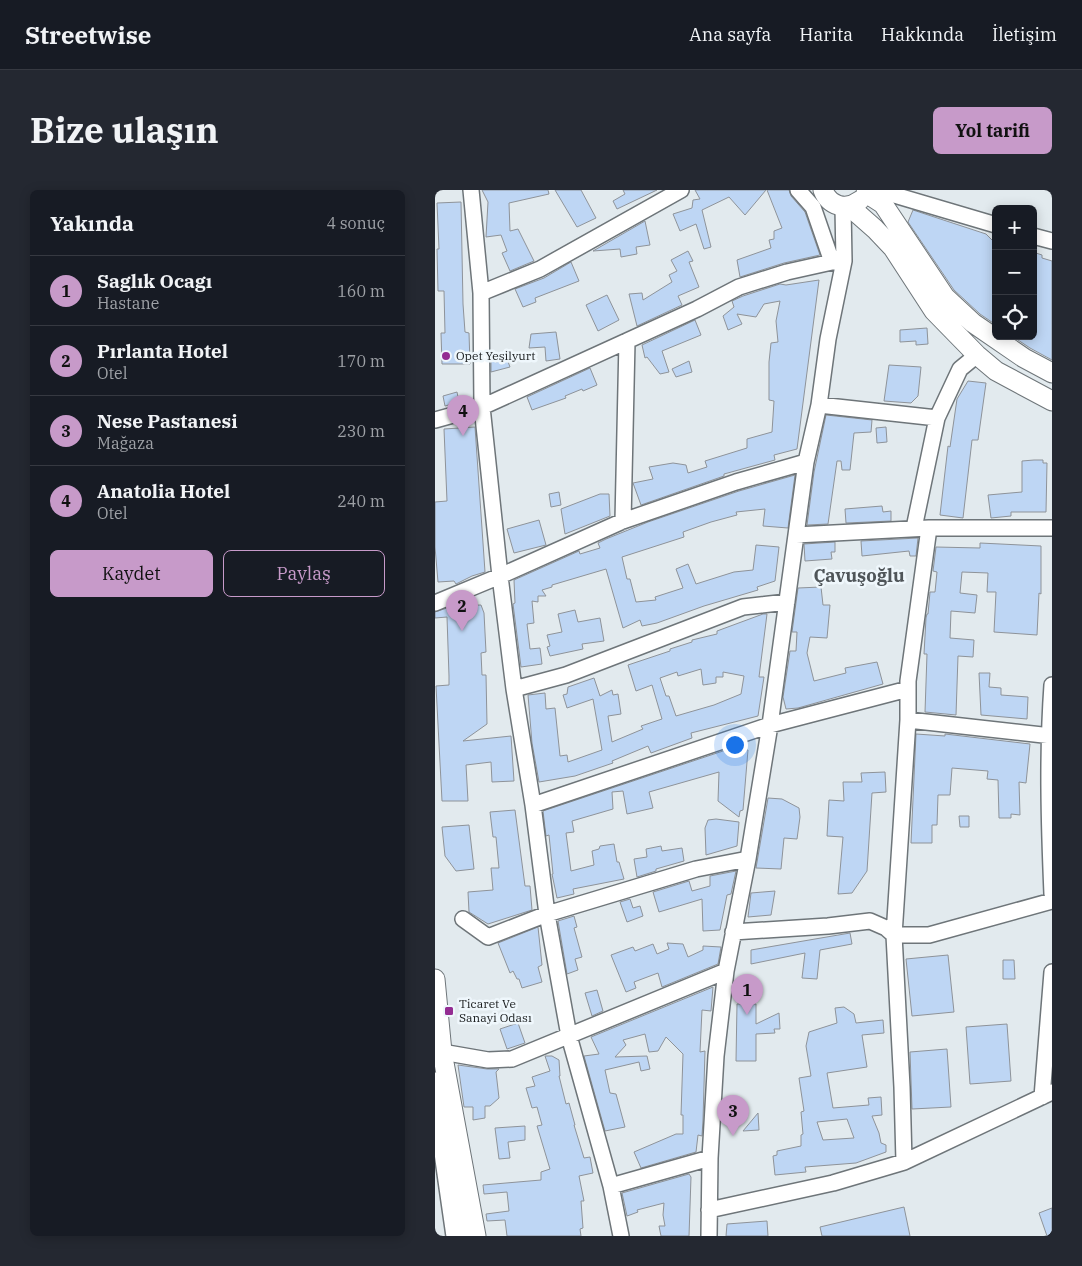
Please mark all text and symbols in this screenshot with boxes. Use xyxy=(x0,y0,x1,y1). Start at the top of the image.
text: Streetwise xyxy=(25,19,151,51)
text: Ana sayfa xyxy=(689,23,771,46)
text: Harita xyxy=(799,23,853,46)
text: Hakkında xyxy=(881,23,964,46)
text: İletişim xyxy=(992,23,1057,46)
text: Bize ulaşın xyxy=(30,107,219,153)
button: Yol tarifi xyxy=(933,107,1052,154)
map controls xyxy=(992,205,1037,340)
button: + xyxy=(992,205,1037,250)
text: Yakında xyxy=(50,209,134,237)
text: 4 sonuç xyxy=(326,213,385,233)
button: − xyxy=(992,250,1037,295)
text: Saglık Ocagı xyxy=(97,269,212,293)
text: 1 xyxy=(61,281,71,301)
text: 160 m xyxy=(337,281,385,301)
text: Hastane xyxy=(97,293,159,313)
button: locate xyxy=(992,295,1037,340)
text: Pırlanta Hotel xyxy=(97,339,228,363)
place label: Opet Yeşilyurt xyxy=(456,348,535,363)
marker: Opet Yeşilyurt xyxy=(440,350,452,362)
text: 2 xyxy=(61,351,71,371)
text: 170 m xyxy=(337,351,385,371)
text: Otel xyxy=(97,363,127,383)
pin: 4 xyxy=(447,395,479,436)
text: Nese Pastanesi xyxy=(97,409,238,433)
text: 3 xyxy=(61,421,71,441)
text: 230 m xyxy=(337,421,385,441)
text: Mağaza xyxy=(97,433,154,453)
text: Anatolia Hotel xyxy=(97,479,230,503)
text: 4 xyxy=(61,491,71,511)
text: 240 m xyxy=(337,491,385,511)
text: Otel xyxy=(97,503,127,523)
button: Kaydet xyxy=(50,550,213,597)
button: Paylaş xyxy=(223,550,385,597)
district label: Çavuşoğlu xyxy=(813,564,905,587)
pin: 2 xyxy=(446,590,478,631)
your location xyxy=(722,732,748,758)
pin: 1 xyxy=(731,974,763,1015)
place label: Ticaret Ve Sanayi Odası xyxy=(459,996,532,1025)
marker: Ticaret Ve Sanayi Odası xyxy=(443,1005,455,1017)
pin: 3 xyxy=(717,1095,749,1136)

